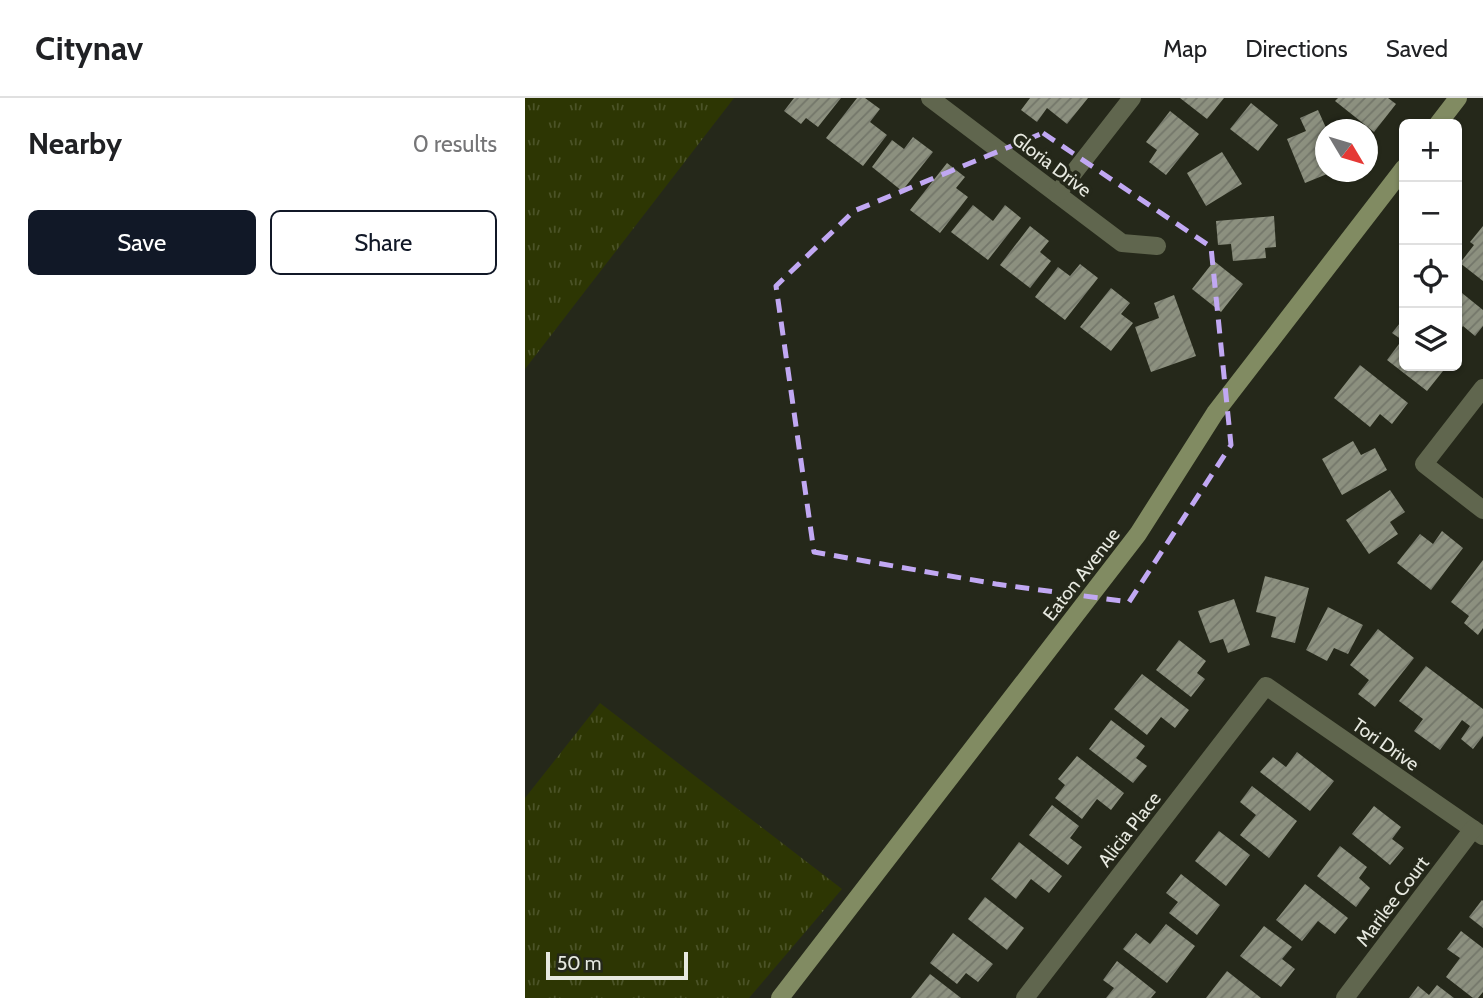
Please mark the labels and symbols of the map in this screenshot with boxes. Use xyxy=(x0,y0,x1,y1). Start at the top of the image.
north arrow xyxy=(1315,119,1378,182)
street label: Gloria Drive xyxy=(1007,127,1096,202)
street label: Eaton Avenue xyxy=(1038,523,1125,625)
street label: Tori Drive xyxy=(1348,713,1424,776)
street label: Alicia Place xyxy=(1093,787,1166,871)
street label: Marilee Court xyxy=(1351,851,1434,951)
scale bar xyxy=(546,949,688,981)

